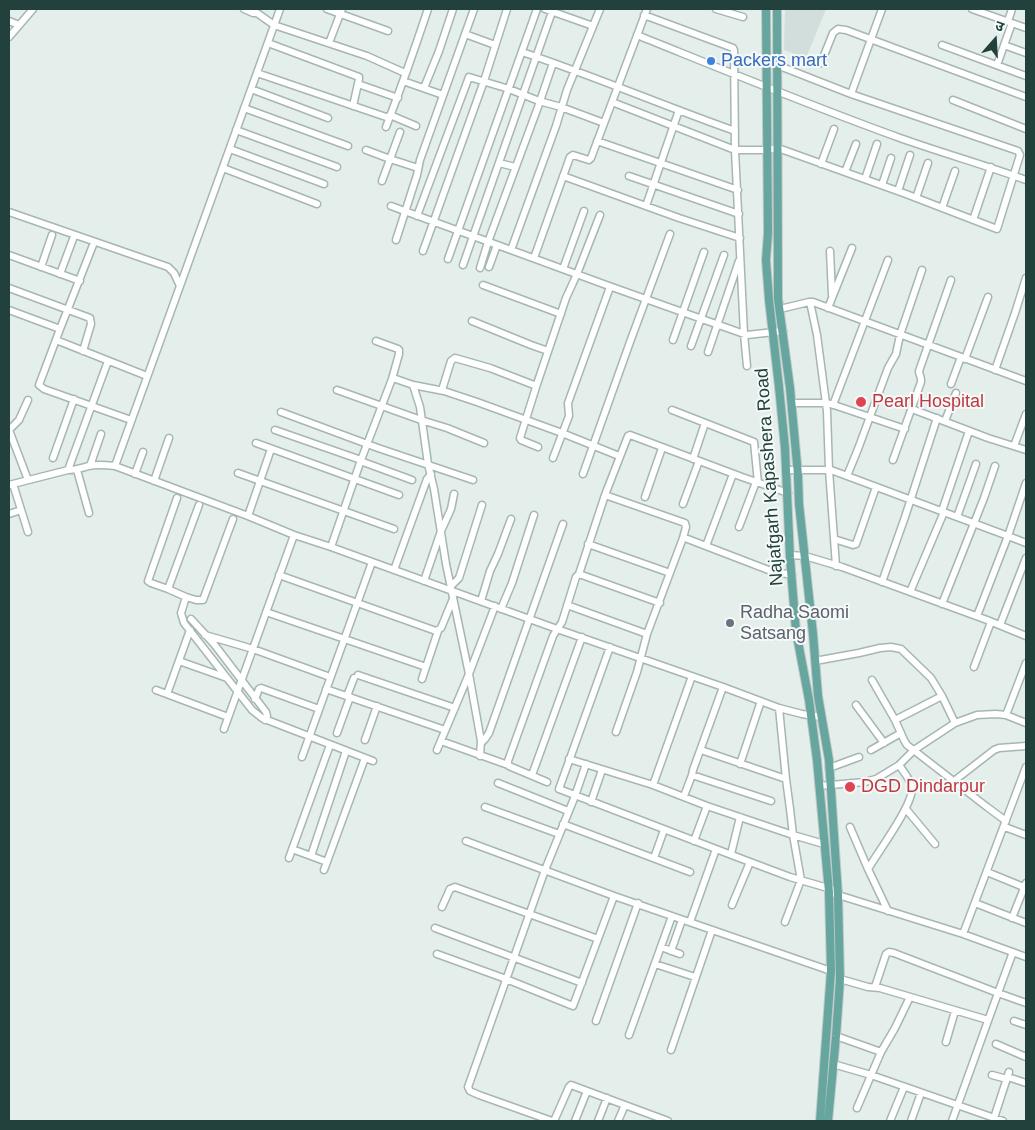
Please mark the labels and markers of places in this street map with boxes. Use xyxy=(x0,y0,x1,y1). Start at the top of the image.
place label: Packers mart xyxy=(721,50,827,72)
marker: Packers mart xyxy=(705,55,717,67)
place label: Pearl Hospital xyxy=(872,391,984,413)
marker: Pearl Hospital xyxy=(854,395,868,409)
place label: Radha Saomi Satsang xyxy=(740,602,849,644)
marker: Radha Saomi Satsang xyxy=(724,617,736,629)
place label: DGD Dindarpur xyxy=(861,776,985,798)
marker: DGD Dindarpur xyxy=(843,780,857,794)

